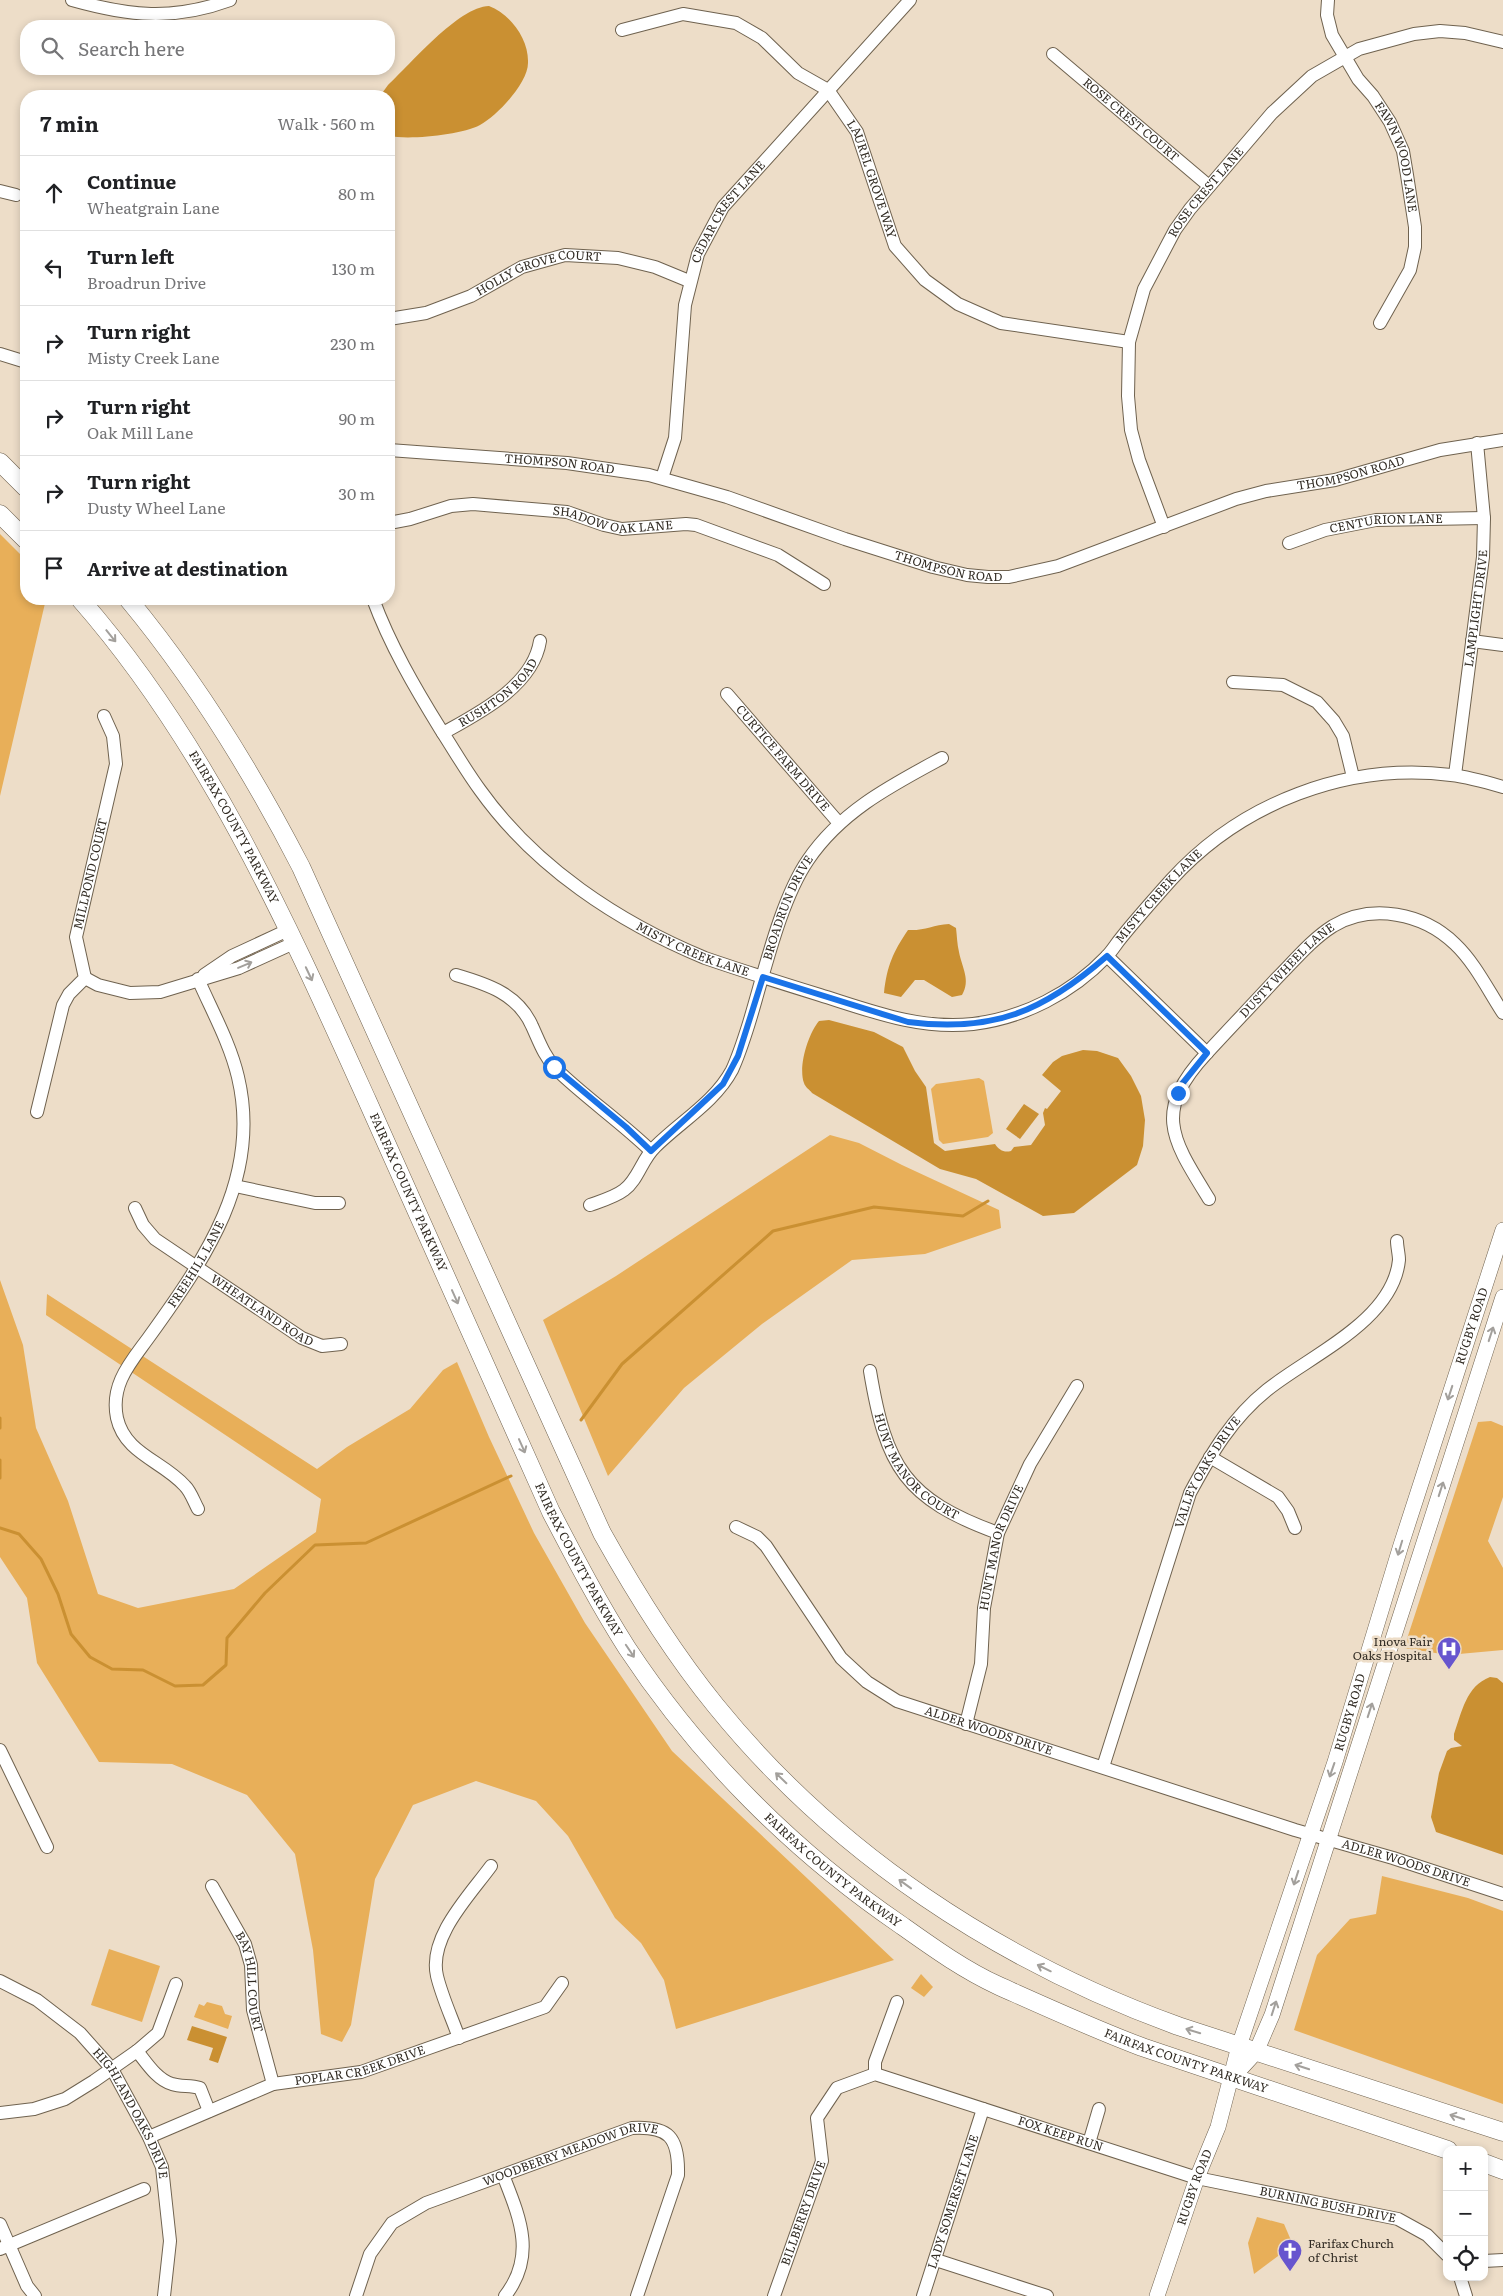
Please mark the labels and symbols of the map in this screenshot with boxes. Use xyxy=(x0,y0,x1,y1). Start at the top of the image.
street label: ROSE CREST COURT xyxy=(1079,73,1184,165)
street label: FAWN WOOD LANE xyxy=(1371,97,1423,214)
street label: LAUREL GROVE WAY xyxy=(843,116,902,241)
street label: ROSE CREST LANE xyxy=(1163,142,1247,240)
street label: CEDAR CREST LANE xyxy=(686,156,769,265)
street label: HOLLY GROVE COURT xyxy=(472,245,602,300)
street label: THOMPSON ROAD xyxy=(504,448,616,478)
street label: THOMPSON ROAD xyxy=(1295,451,1406,494)
street label: SHADOW OAK LANE xyxy=(552,501,674,537)
street label: CENTURION LANE xyxy=(1328,509,1443,537)
street label: THOMPSON ROAD xyxy=(892,545,1002,585)
street label: LAMPLIGHT DRIVE xyxy=(1459,549,1491,668)
one-way arrow xyxy=(105,629,116,642)
street label: RUSHTON ROAD xyxy=(455,655,541,731)
street label: CURTICE FARM DRIVE xyxy=(732,700,835,815)
street label: FAIRFAX COUNTY PARKWAY xyxy=(185,747,284,907)
street label: MILLPOND COURT xyxy=(68,816,111,931)
street label: MISTY CREEK LANE xyxy=(1110,844,1206,947)
street label: BROADRUN DRIVE xyxy=(757,851,817,962)
street label: MISTY CREEK LANE xyxy=(633,916,752,980)
street label: DUSTY WHEEL LANE xyxy=(1235,917,1338,1021)
one-way arrow xyxy=(237,960,252,970)
one-way arrow xyxy=(305,966,314,981)
route start xyxy=(543,1056,566,1079)
route end xyxy=(1167,1082,1190,1105)
street label: FAIRFAX COUNTY PARKWAY xyxy=(366,1110,453,1275)
street label: FREEHILL LANE xyxy=(163,1217,228,1311)
street label: WHEATLAND ROAD xyxy=(207,1269,317,1350)
street label: RUGBY ROAD xyxy=(1450,1285,1492,1367)
one-way arrow xyxy=(451,1289,461,1304)
one-way arrow xyxy=(1487,1327,1496,1343)
one-way arrow xyxy=(1445,1385,1455,1401)
street label: HUNT MANOR COURT xyxy=(871,1411,963,1524)
street label: VALLEY OAKS DRIVE xyxy=(1170,1411,1244,1530)
one-way arrow xyxy=(517,1438,527,1453)
street label: FAIRFAX COUNTY PARKWAY xyxy=(531,1479,628,1640)
street label: HUNT MANOR DRIVE xyxy=(974,1481,1027,1612)
one-way arrow xyxy=(1437,1482,1446,1497)
one-way arrow xyxy=(1395,1540,1405,1556)
place label: Inova Fair Oaks Hospital xyxy=(1353,1632,1432,1664)
hospital icon: Inova Fair Oaks Hospital xyxy=(1436,1636,1462,1670)
one-way arrow xyxy=(625,1644,635,1658)
street label: RUGBY ROAD xyxy=(1329,1671,1369,1753)
street label: ALDER WOODS DRIVE xyxy=(923,1701,1056,1759)
one-way arrow xyxy=(1366,1703,1375,1719)
one-way arrow xyxy=(1327,1762,1336,1777)
one-way arrow xyxy=(775,1772,788,1784)
street label: FAIRFAX COUNTY PARKWAY xyxy=(761,1808,906,1931)
street label: ADLER WOODS DRIVE xyxy=(1340,1834,1473,1891)
one-way arrow xyxy=(1291,1869,1301,1885)
one-way arrow xyxy=(898,1879,912,1889)
street label: BAY HILL COURT xyxy=(232,1928,269,2034)
one-way arrow xyxy=(1037,1962,1052,1972)
one-way arrow xyxy=(1270,2000,1279,2016)
street label: FAIRFAX COUNTY PARKWAY xyxy=(1102,2023,1271,2097)
one-way arrow xyxy=(1186,2026,1201,2035)
street label: POPLAR CREEK DRIVE xyxy=(293,2040,428,2089)
street label: HIGHLAND OAKS DRIVE xyxy=(89,2043,173,2180)
one-way arrow xyxy=(1294,2061,1310,2071)
street label: FOX KEEP RUN xyxy=(1016,2111,1106,2155)
one-way arrow xyxy=(1449,2112,1465,2122)
street label: WOODBERRY MEADOW DRIVE xyxy=(480,2118,661,2190)
street label: LADY SOMERSET LANE xyxy=(922,2132,982,2271)
street label: RUGBY ROAD xyxy=(1172,2146,1216,2228)
street label: BILLBERRY DRIVE xyxy=(776,2157,830,2268)
street label: BURNING BUSH DRIVE xyxy=(1258,2181,1398,2226)
place label: Farifax Church of Christ xyxy=(1308,2234,1394,2266)
church icon: Farifax Church of Christ xyxy=(1277,2238,1303,2272)

